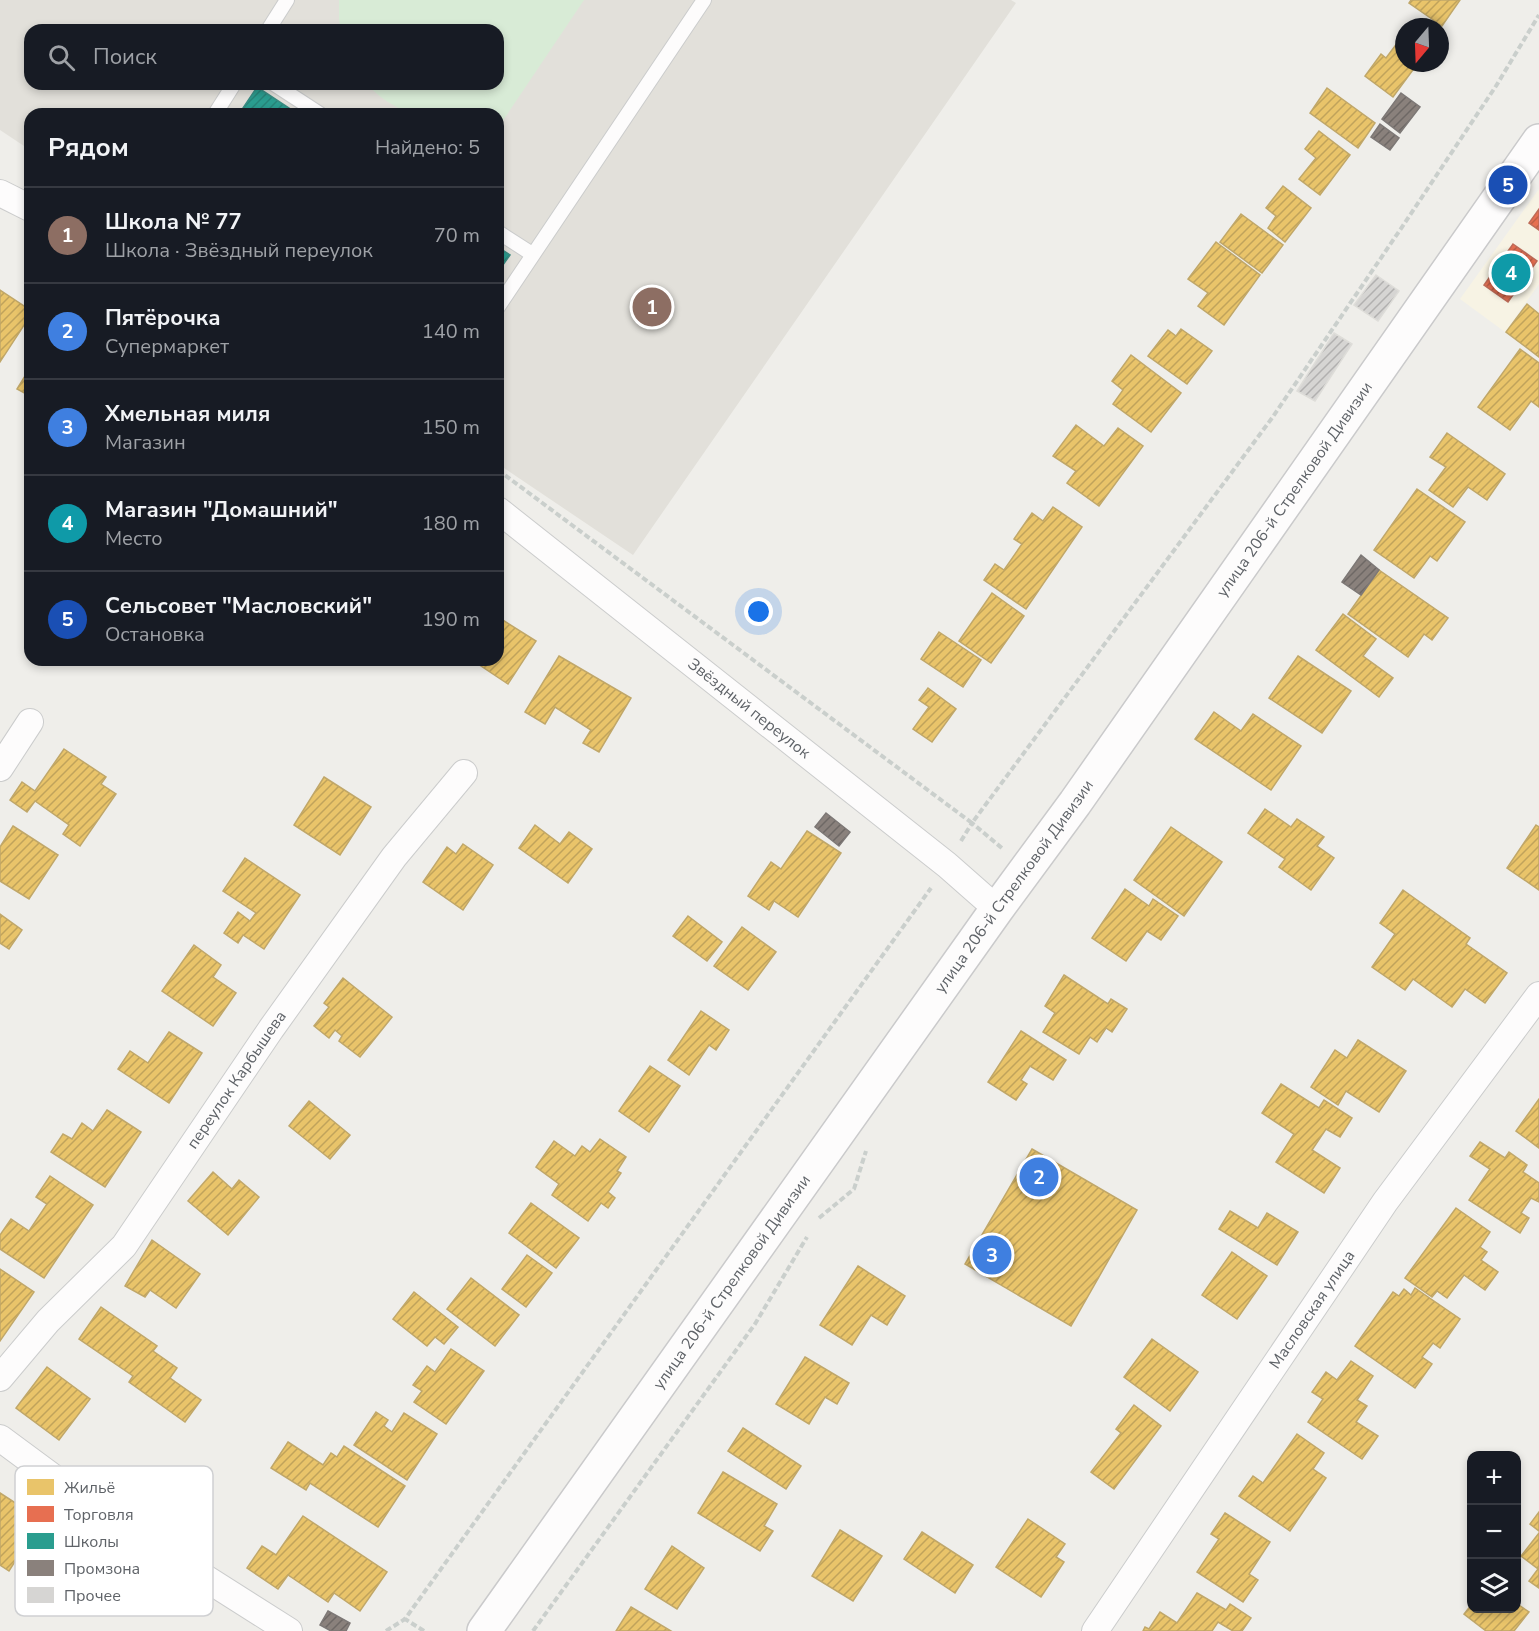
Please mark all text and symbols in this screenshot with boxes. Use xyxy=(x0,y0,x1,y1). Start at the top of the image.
north arrow xyxy=(1395,18,1449,72)
search box xyxy=(24,24,504,90)
icon: search xyxy=(45,41,78,74)
text: Поиск xyxy=(93,42,157,72)
text: Рядом xyxy=(48,130,129,165)
text: Найдено: 5 xyxy=(375,134,480,161)
pin: 5 xyxy=(1488,162,1528,207)
text: Школа № 77 xyxy=(105,207,242,237)
text: 1 xyxy=(62,222,74,249)
text: 70 m xyxy=(434,222,480,249)
text: Школа · Звёздный переулок xyxy=(105,237,373,264)
pin: 4 xyxy=(1492,250,1530,296)
pin: 1 xyxy=(632,284,672,330)
text: Пятёрочка xyxy=(105,303,221,333)
text: 2 xyxy=(62,318,74,345)
text: 140 m xyxy=(422,318,480,345)
text: Супермаркет xyxy=(105,333,229,360)
street label: улица 206-й Стрелковой Дивизии xyxy=(1211,377,1378,602)
text: Хмельная миля xyxy=(105,399,270,429)
text: 3 xyxy=(62,414,74,441)
text: 150 m xyxy=(422,414,480,441)
text: Магазин xyxy=(105,429,186,456)
text: Магазин "Домашний" xyxy=(105,495,338,525)
text: 4 xyxy=(62,510,74,537)
text: 180 m xyxy=(422,510,480,537)
text: Место xyxy=(105,525,163,552)
text: Сельсовет "Масловский" xyxy=(105,591,372,621)
your location xyxy=(744,597,773,626)
text: 5 xyxy=(62,606,74,633)
text: 190 m xyxy=(422,606,480,633)
text: Остановка xyxy=(105,621,205,648)
street label: Звёздный переулок xyxy=(683,653,815,764)
street label: улица 206-й Стрелковой Дивизии xyxy=(930,775,1099,998)
street label: переулок Карбышева xyxy=(182,1006,292,1153)
pin: 2 xyxy=(1020,1154,1058,1200)
street label: улица 206-й Стрелковой Дивизии xyxy=(648,1170,816,1394)
pin: 3 xyxy=(972,1232,1012,1278)
street label: Масловская улица xyxy=(1264,1246,1360,1373)
map controls xyxy=(1467,1451,1521,1613)
button: + xyxy=(1467,1451,1521,1505)
legend xyxy=(15,1466,213,1616)
text: Жильё xyxy=(64,1477,115,1499)
text: Торговля xyxy=(64,1504,134,1526)
button: − xyxy=(1467,1505,1521,1559)
text: Школы xyxy=(64,1531,119,1553)
text: Промзона xyxy=(64,1558,140,1580)
button: layers xyxy=(1467,1559,1521,1613)
text: Прочее xyxy=(64,1585,121,1607)

